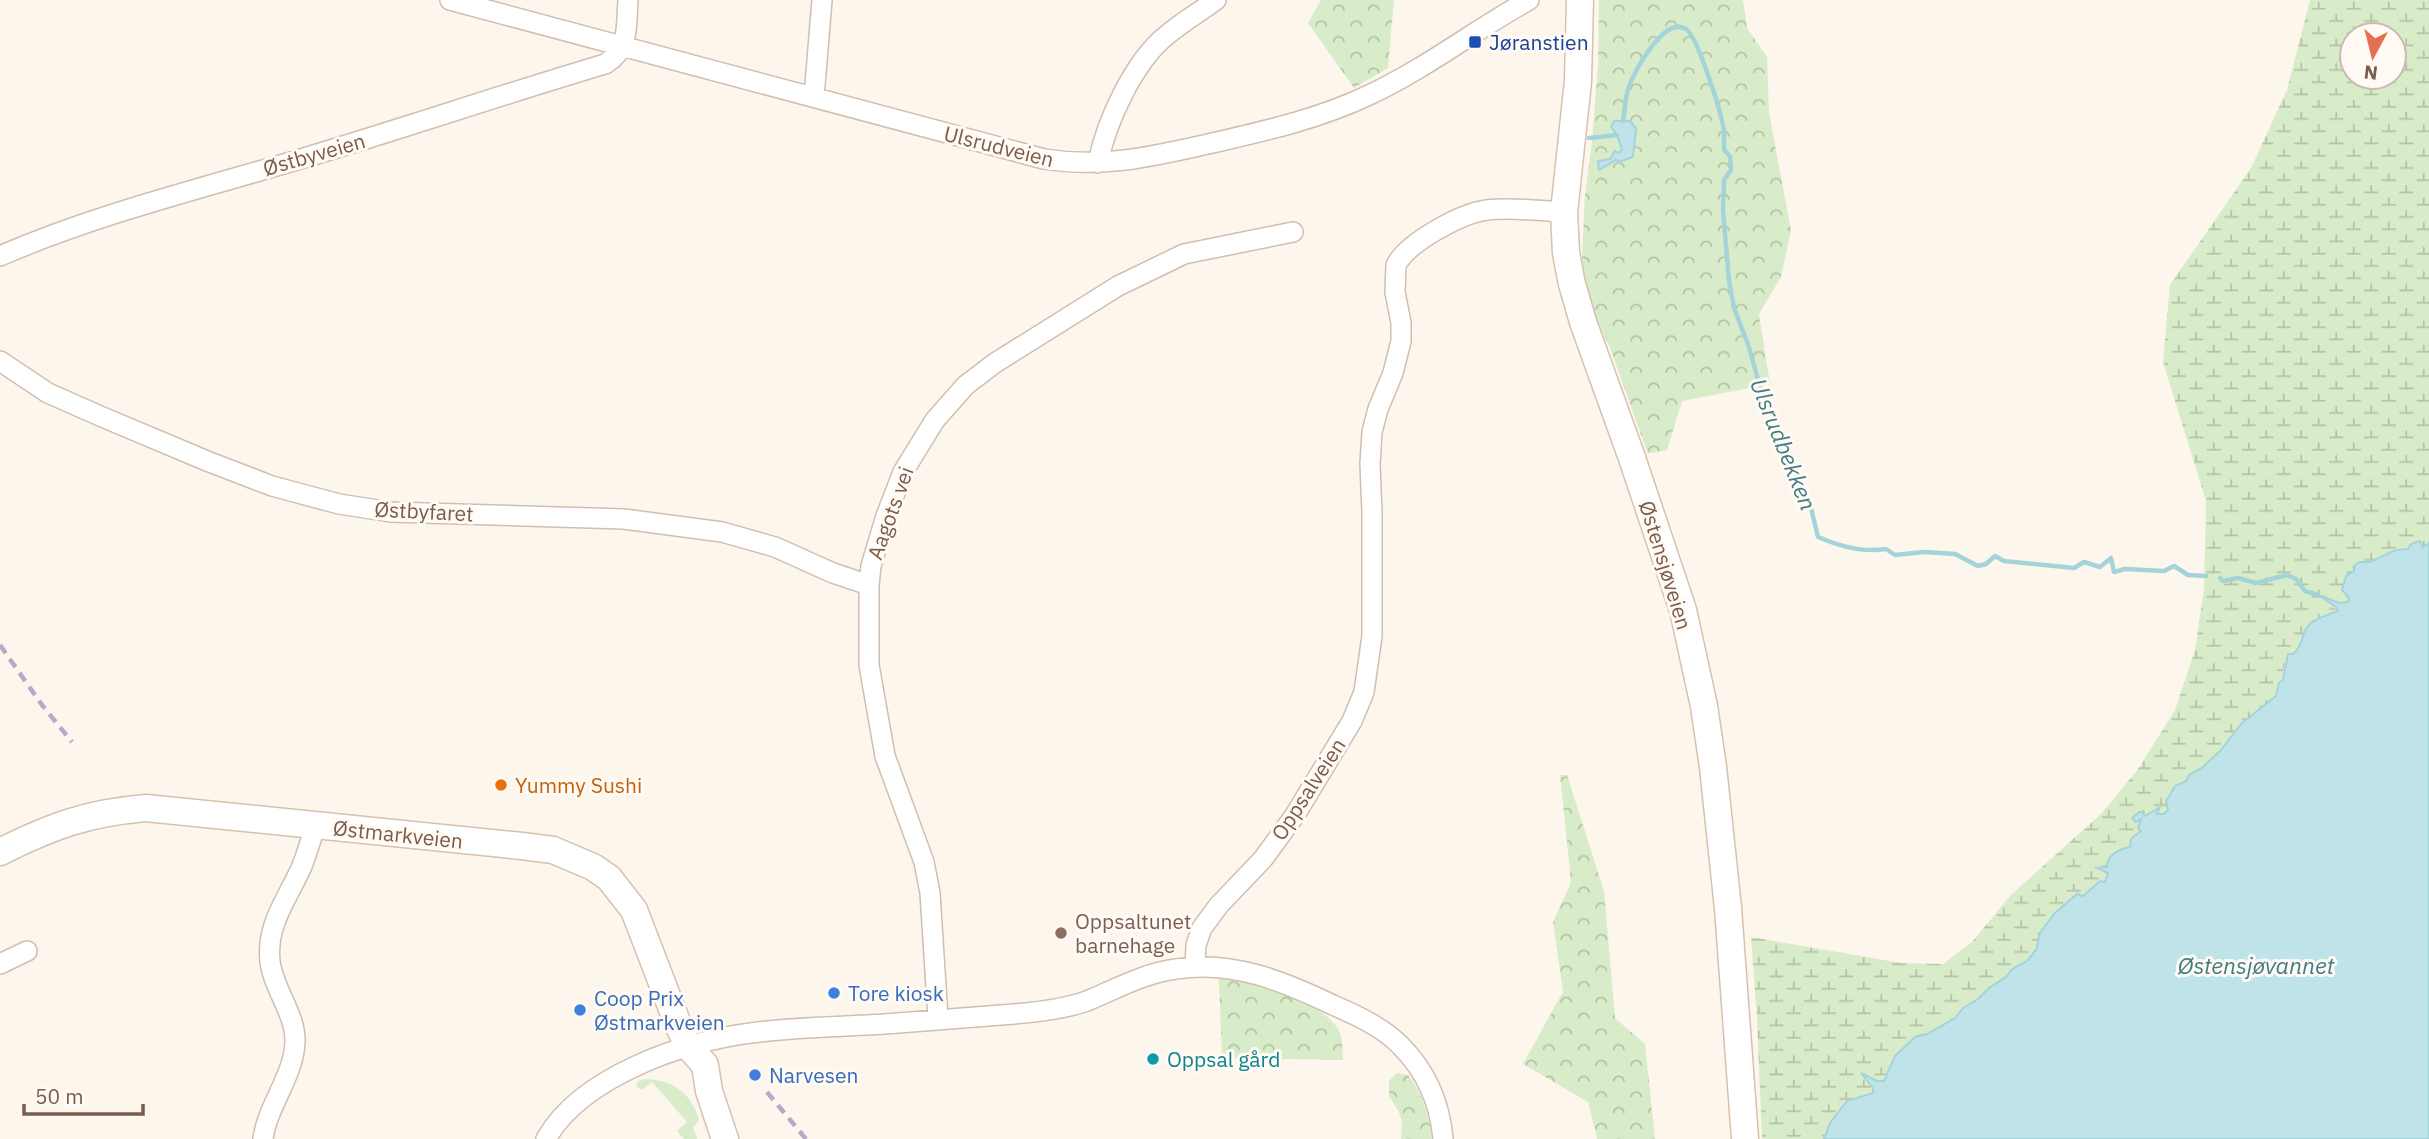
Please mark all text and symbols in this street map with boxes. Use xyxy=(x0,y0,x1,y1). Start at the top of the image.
north arrow xyxy=(2338,21,2408,91)
place label: Jøranstien xyxy=(1489,28,1589,56)
marker: Jøranstien xyxy=(1467,34,1483,50)
text: N xyxy=(2363,60,2379,86)
street label: Ulsrudveien xyxy=(941,119,1057,173)
street label: Østbyveien xyxy=(260,126,368,182)
water label: Ulsrudbekken xyxy=(1744,374,1824,514)
street label: Aagots vei xyxy=(860,463,920,563)
street label: Østbyfaret xyxy=(374,494,474,528)
street label: Østensjøveien xyxy=(1633,497,1699,633)
street label: Oppsalveien xyxy=(1265,732,1351,846)
place label: Yummy Sushi xyxy=(515,771,642,799)
marker: Yummy Sushi xyxy=(493,777,509,793)
street label: Østmarkveien xyxy=(332,813,464,855)
place label: Oppsaltunet barnehage xyxy=(1075,907,1191,959)
marker: Oppsaltunet barnehage xyxy=(1053,925,1069,941)
water label: Østensjøvannet xyxy=(2178,950,2335,980)
place label: Tore kiosk xyxy=(848,979,944,1007)
place label: Coop Prix Østmarkveien xyxy=(594,984,725,1036)
marker: Tore kiosk xyxy=(826,985,842,1001)
marker: Coop Prix Østmarkveien xyxy=(572,1002,588,1018)
place label: Oppsal gård xyxy=(1167,1045,1280,1073)
marker: Oppsal gård xyxy=(1145,1051,1161,1067)
place label: Narvesen xyxy=(769,1061,858,1089)
marker: Narvesen xyxy=(747,1067,763,1083)
scale bar xyxy=(24,1072,144,1116)
text: 50 m xyxy=(35,1082,84,1110)

